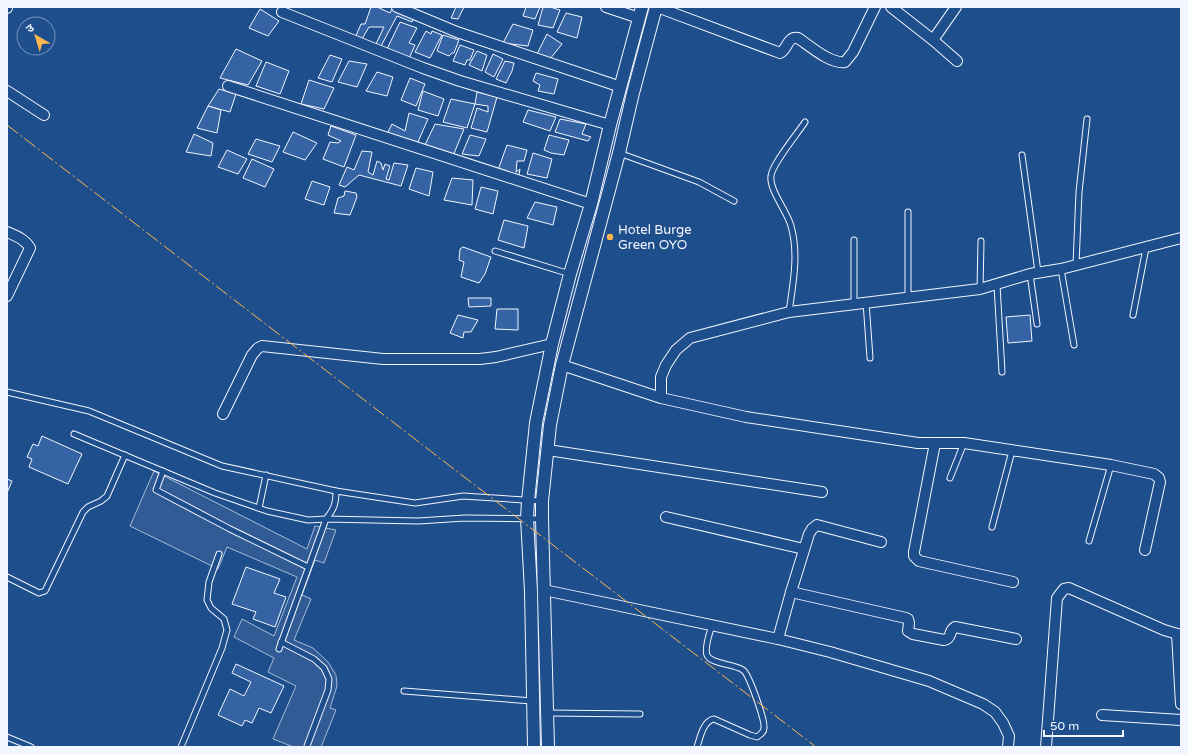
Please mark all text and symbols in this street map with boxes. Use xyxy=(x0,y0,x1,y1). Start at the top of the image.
north arrow xyxy=(16,16,56,56)
text: उ xyxy=(24,21,37,36)
place label: Hotel Burge Green OYO xyxy=(618,222,692,253)
marker: Hotel Burge Green OYO xyxy=(605,232,615,242)
scale bar xyxy=(1044,712,1123,738)
text: 50 m xyxy=(1050,719,1079,733)

